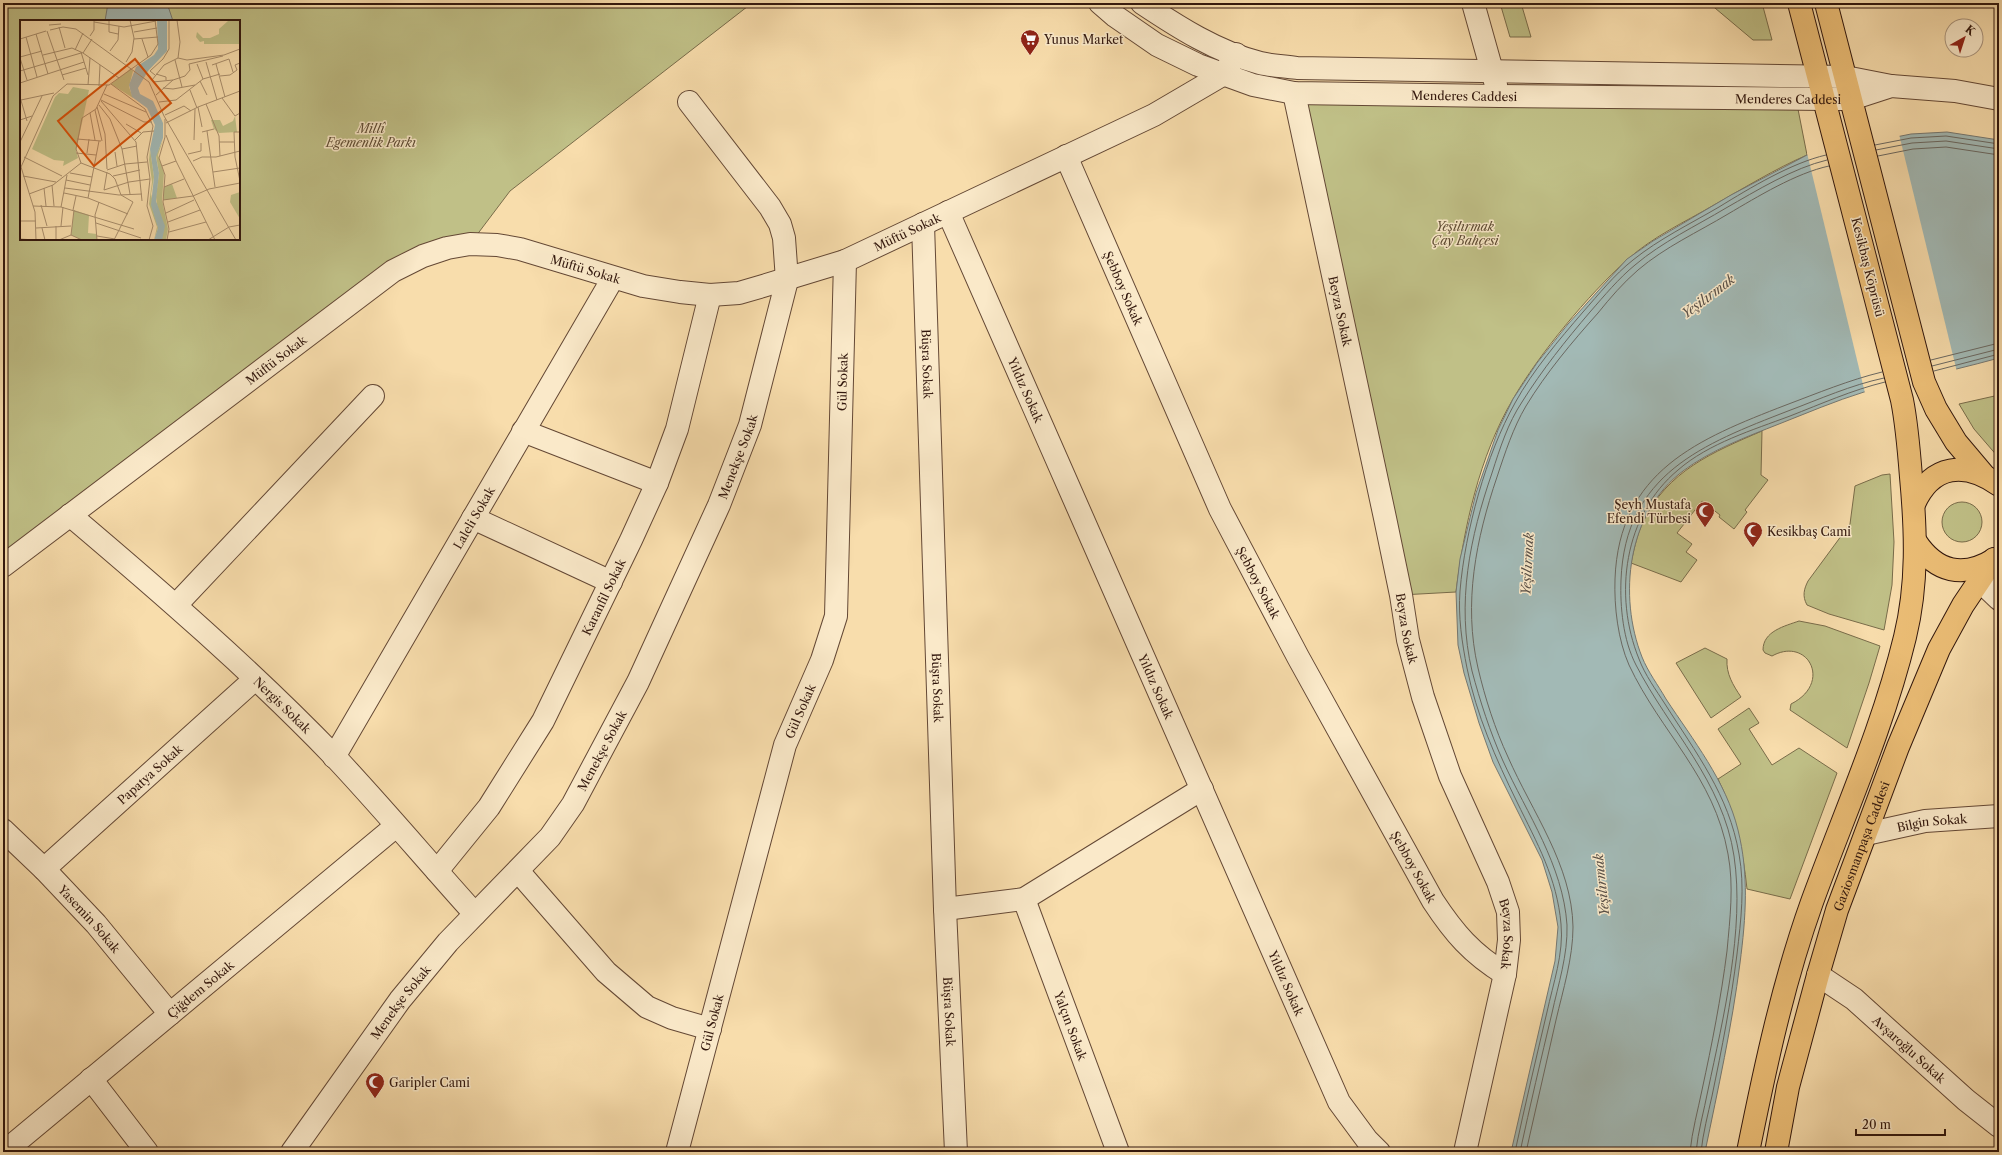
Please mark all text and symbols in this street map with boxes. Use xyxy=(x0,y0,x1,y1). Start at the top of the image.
north arrow xyxy=(1944,18,1984,58)
inset map xyxy=(20,20,240,240)
text: K xyxy=(1962,22,1979,39)
supermarket icon: Yunus Market xyxy=(1019,28,1041,56)
place label: Yunus Market xyxy=(1043,32,1124,47)
street label: Menderes Caddesi xyxy=(1411,87,1518,104)
street label: Menderes Caddesi xyxy=(1735,91,1842,107)
park label: Millî Egemenlik Parkı xyxy=(325,121,416,150)
street label: Müftü Sokak xyxy=(871,209,944,254)
street label: Kesikbaş Köprüsü xyxy=(1848,216,1888,319)
park label: Yeşilırmak Çay Bahçesi xyxy=(1431,219,1500,248)
street label: Şebboy Sokak xyxy=(1101,249,1147,328)
street label: Müftü Sokak xyxy=(549,251,623,287)
water label: Yeşilırmak xyxy=(1678,271,1738,321)
street label: Beyza Sokak xyxy=(1326,274,1356,349)
street label: Büşra Sokak xyxy=(919,329,936,400)
street label: Müftü Sokak xyxy=(242,331,310,388)
street label: Gül Sokak xyxy=(834,352,850,411)
street label: Yıldız Sokak xyxy=(1005,354,1047,425)
street label: Menekşe Sokak xyxy=(715,412,760,501)
street label: Laleli Sokak xyxy=(449,483,498,551)
place label: Şeyh Mustafa Efendi Türbesi xyxy=(1607,497,1692,526)
mosque icon: Şeyh Mustafa Efendi Türbesi xyxy=(1694,500,1716,528)
mosque icon: Kesikbaş Cami xyxy=(1742,520,1764,548)
place label: Kesikbaş Cami xyxy=(1767,524,1851,539)
water label: Yeşilırmak xyxy=(1517,532,1537,596)
street label: Şebboy Sokak xyxy=(1233,544,1284,622)
street label: Karanfil Sokak xyxy=(578,555,629,638)
street label: Beyza Sokak xyxy=(1393,592,1422,666)
street label: Yıldız Sokak xyxy=(1135,650,1178,722)
street label: Büşra Sokak xyxy=(929,653,947,724)
street label: Nergis Sokak xyxy=(251,673,315,737)
street label: Gül Sokak xyxy=(781,680,819,741)
street label: Menekşe Sokak xyxy=(574,707,630,794)
street label: Papatya Sokak xyxy=(114,740,186,807)
street label: Gaziosmanpaşa Caddesi xyxy=(1830,779,1892,913)
street label: Bilgin Sokak xyxy=(1895,811,1968,835)
street label: Şebboy Sokak xyxy=(1388,828,1440,906)
water label: Yeşilırmak xyxy=(1590,853,1612,917)
street label: Yasemin Sokak xyxy=(55,881,124,956)
street label: Beyza Sokak xyxy=(1496,896,1517,971)
street label: Yıldız Sokak xyxy=(1265,947,1308,1019)
street label: Çiğdem Sokak xyxy=(164,956,237,1021)
street label: Menekşe Sokak xyxy=(367,961,434,1042)
street label: Büşra Sokak xyxy=(941,976,959,1048)
street label: Yalçın Sokak xyxy=(1051,988,1091,1063)
street label: Gül Sokak xyxy=(697,991,726,1053)
street label: Avşaroğlu Sokak xyxy=(1869,1012,1950,1087)
mosque icon: Garipler Cami xyxy=(364,1071,386,1099)
place label: Garipler Cami xyxy=(389,1075,470,1090)
scale bar xyxy=(1856,1111,1945,1137)
text: 20 m xyxy=(1862,1117,1891,1132)

